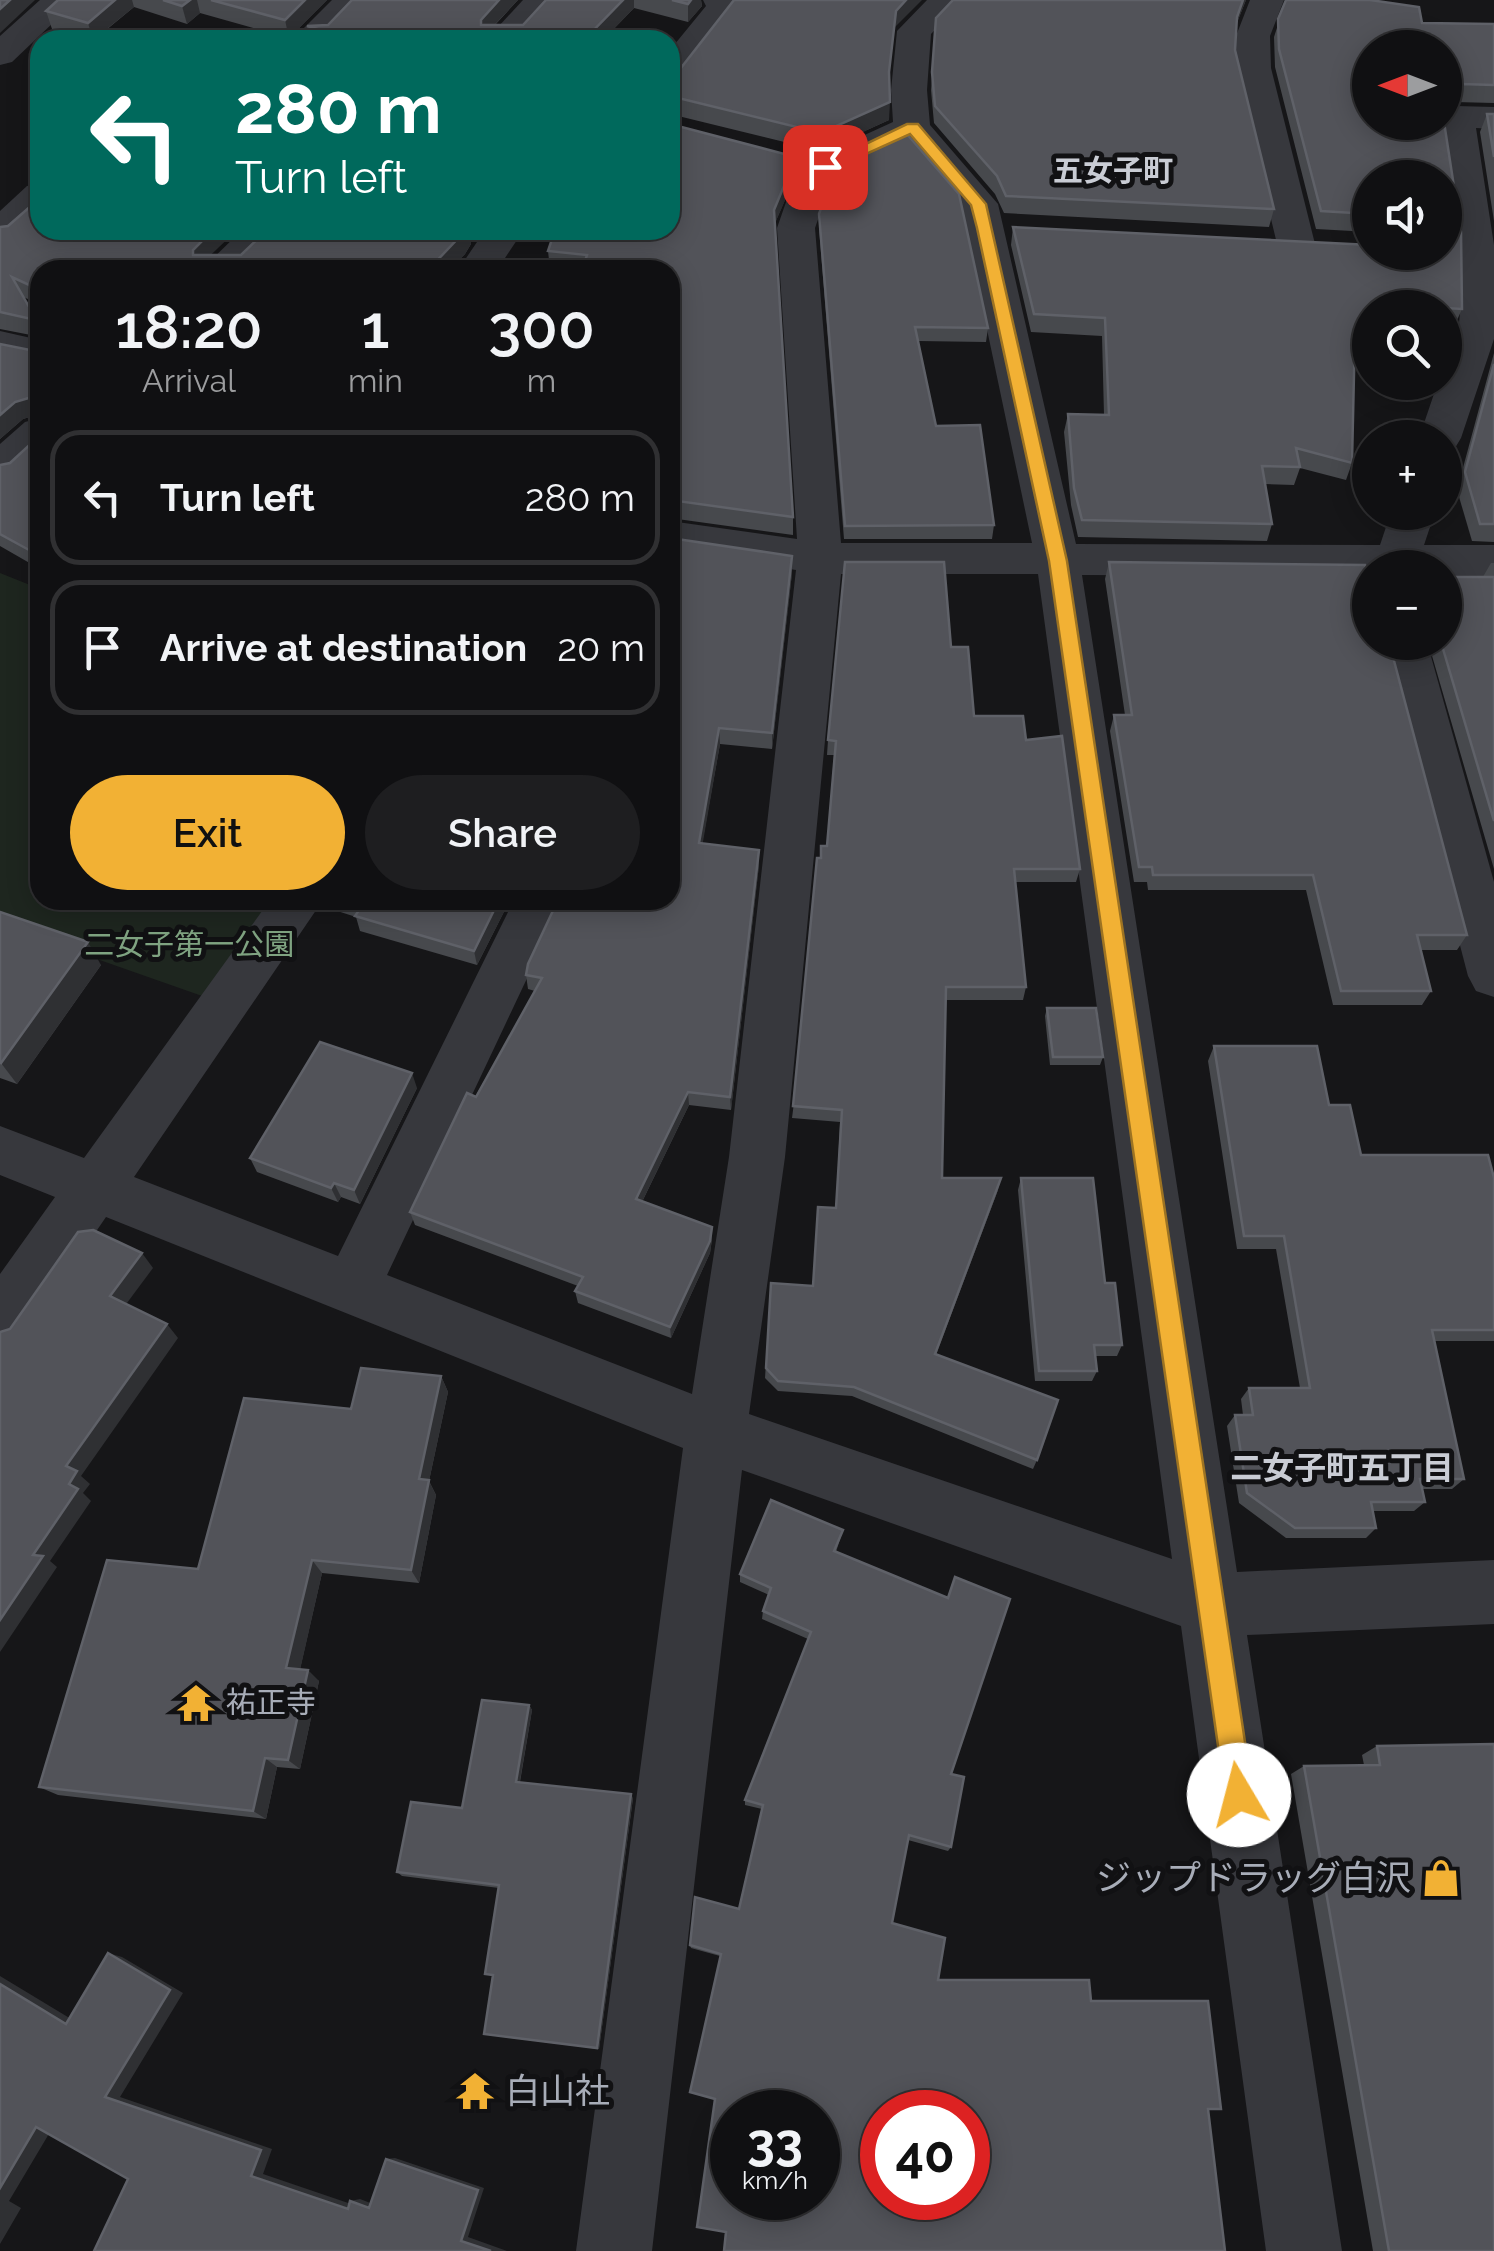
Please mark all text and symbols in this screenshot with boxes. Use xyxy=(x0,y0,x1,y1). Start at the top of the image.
north arrow xyxy=(1352,30,1462,140)
map controls xyxy=(1352,30,1462,660)
text: 280 m xyxy=(235,67,442,149)
icon: left xyxy=(70,70,200,200)
pin xyxy=(783,125,868,210)
icon: arrive xyxy=(798,140,853,195)
text: Turn left xyxy=(235,151,407,204)
district label: 五女子町 xyxy=(1053,153,1173,188)
button: sound xyxy=(1352,160,1462,270)
button: search xyxy=(1352,290,1462,400)
text: 18:20 xyxy=(115,292,263,362)
text: 1 xyxy=(361,292,390,362)
text: 300 xyxy=(488,292,595,362)
text: Arrival xyxy=(142,362,236,399)
text: min xyxy=(348,362,403,399)
text: m xyxy=(527,362,556,399)
button: + xyxy=(1352,420,1462,530)
icon: left xyxy=(75,470,130,525)
text: Turn left xyxy=(160,475,315,520)
text: 280 m xyxy=(525,475,635,520)
button: − xyxy=(1352,550,1462,660)
icon: arrive xyxy=(75,620,130,675)
text: Arrive at destination xyxy=(160,625,527,670)
text: 20 m xyxy=(557,625,645,670)
button: Exit xyxy=(70,775,345,890)
button: Share xyxy=(365,775,640,890)
park label: 二女子第一公園 xyxy=(84,927,294,962)
district label: 二女子町五丁目 xyxy=(1230,1449,1454,1486)
temple icon: 祐正寺 xyxy=(175,1682,217,1724)
place label: 祐正寺 xyxy=(226,1685,316,1720)
position arrow xyxy=(1187,1743,1291,1847)
place label: ジップドラッグ白沢 xyxy=(1096,1857,1411,1898)
shop icon: ジップドラッグ白沢 xyxy=(1420,1857,1462,1899)
temple icon: 白山社 xyxy=(454,2070,496,2112)
place label: 白山社 xyxy=(505,2070,610,2111)
speed limit sign: 40 xyxy=(860,2090,990,2220)
text: 33 xyxy=(747,2113,803,2172)
text: km/h xyxy=(742,2165,808,2195)

